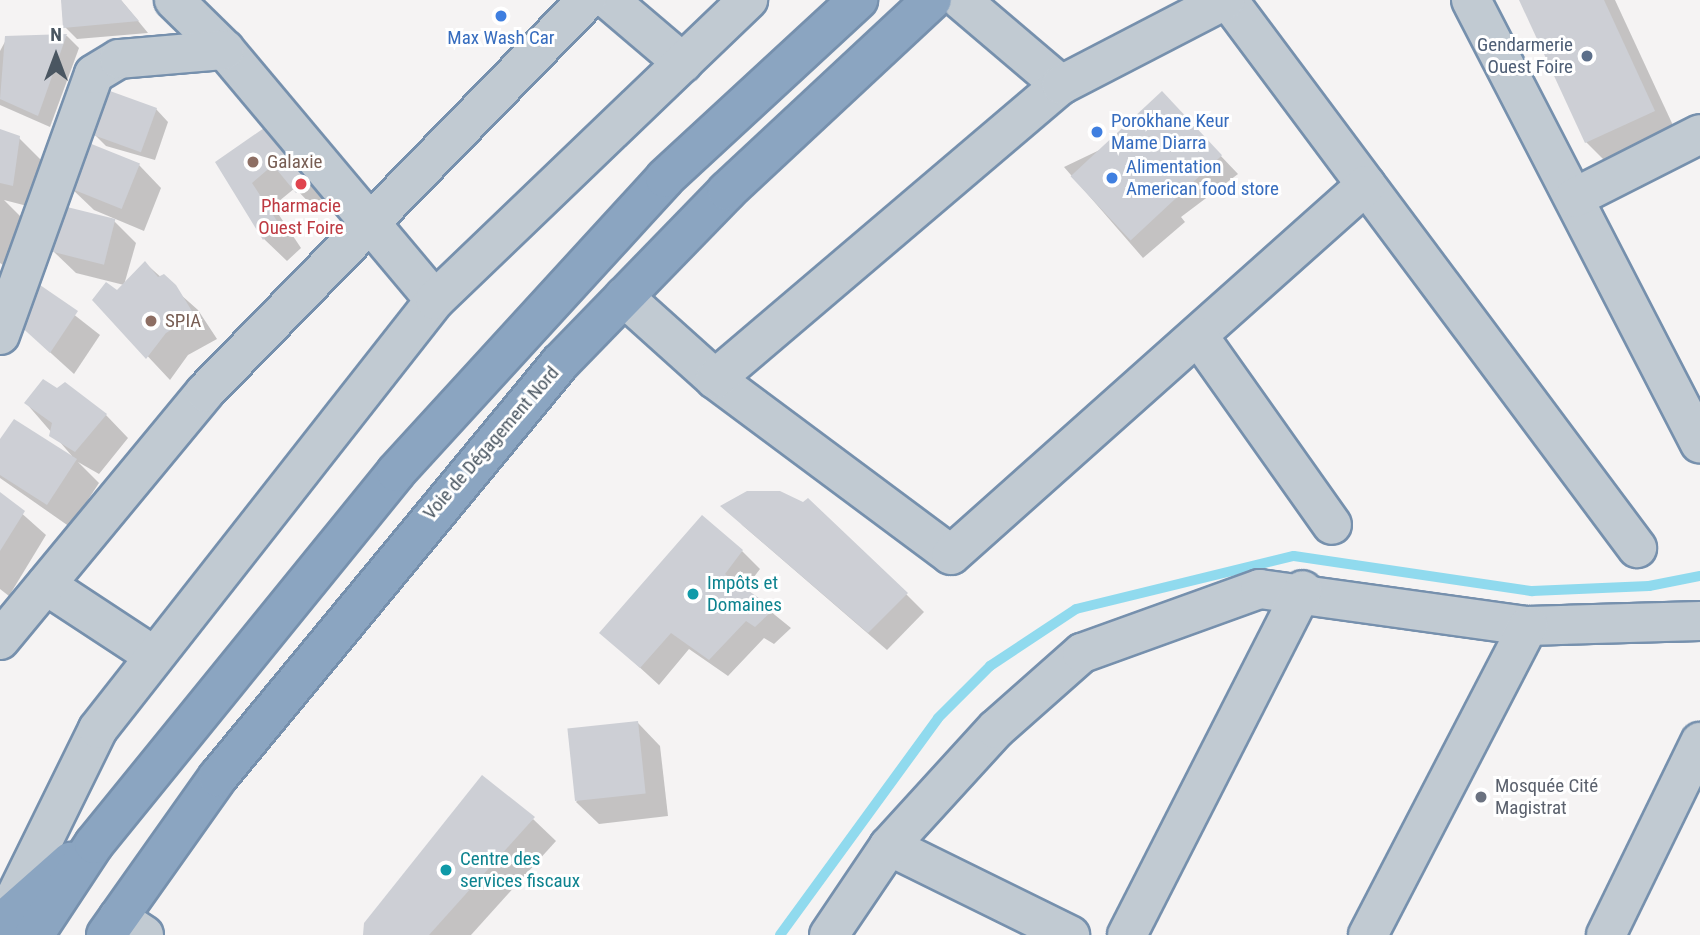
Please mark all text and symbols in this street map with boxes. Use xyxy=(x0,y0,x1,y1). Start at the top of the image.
marker: Max Wash Car xyxy=(493,8,509,24)
north arrow xyxy=(21,21,91,91)
text: N xyxy=(50,23,62,46)
place label: Max Wash Car xyxy=(447,27,555,49)
place label: Gendarmerie Ouest Foire xyxy=(1477,34,1573,78)
marker: Gendarmerie Ouest Foire xyxy=(1579,48,1595,64)
place label: Porokhane Keur Mame Diarra xyxy=(1111,110,1229,154)
marker: Porokhane Keur Mame Diarra xyxy=(1089,124,1105,140)
place label: Galaxie xyxy=(267,151,322,173)
marker: Galaxie xyxy=(245,154,261,170)
place label: Alimentation American food store xyxy=(1126,156,1279,200)
marker: Alimentation American food store xyxy=(1104,170,1120,186)
marker: Pharmacie Ouest Foire xyxy=(293,176,309,192)
place label: Pharmacie Ouest Foire xyxy=(258,195,344,239)
place label: SPIA xyxy=(165,310,201,332)
marker: SPIA xyxy=(143,313,159,329)
street label: Voie de Dégagement Nord xyxy=(418,362,564,524)
place label: Impôts et Domaines xyxy=(707,572,782,616)
marker: Impôts et Domaines xyxy=(685,586,701,602)
place label: Mosquée Cité Magistrat xyxy=(1495,775,1598,819)
marker: Mosquée Cité Magistrat xyxy=(1473,789,1489,805)
place label: Centre des services fiscaux xyxy=(460,848,580,892)
marker: Centre des services fiscaux xyxy=(438,862,454,878)

